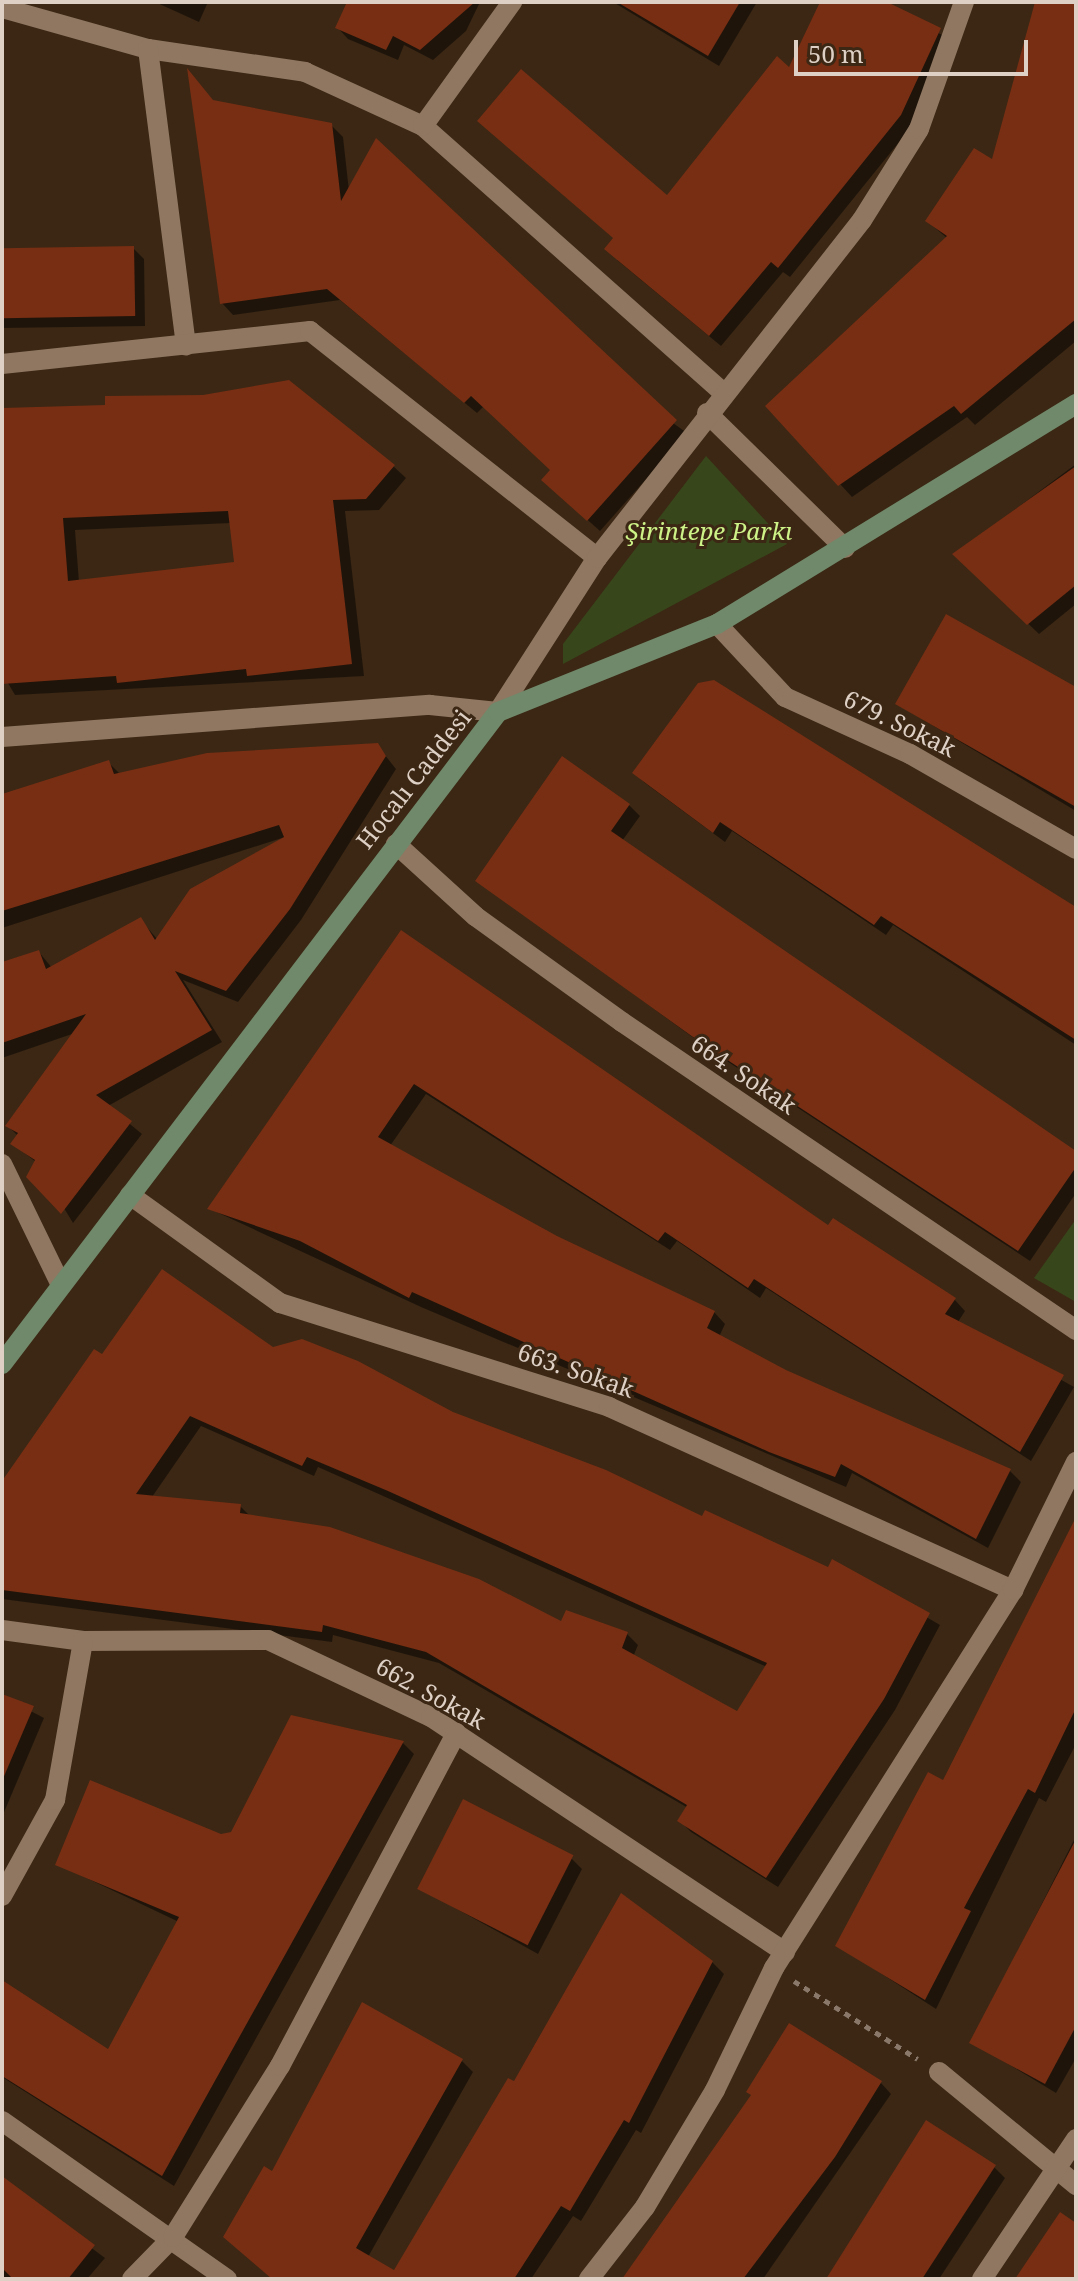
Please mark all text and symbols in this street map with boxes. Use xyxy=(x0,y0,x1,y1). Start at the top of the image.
scale bar xyxy=(798,24,1032,74)
text: 50 m xyxy=(808,37,864,70)
park label: Şirintepe Parkı xyxy=(626,517,792,545)
street label: 679. Sokak xyxy=(839,684,961,762)
street label: Hocalı Caddesi xyxy=(350,704,476,854)
street label: 664. Sokak xyxy=(686,1028,802,1120)
street label: 663. Sokak xyxy=(514,1337,638,1403)
street label: 662. Sokak xyxy=(371,1651,491,1735)

